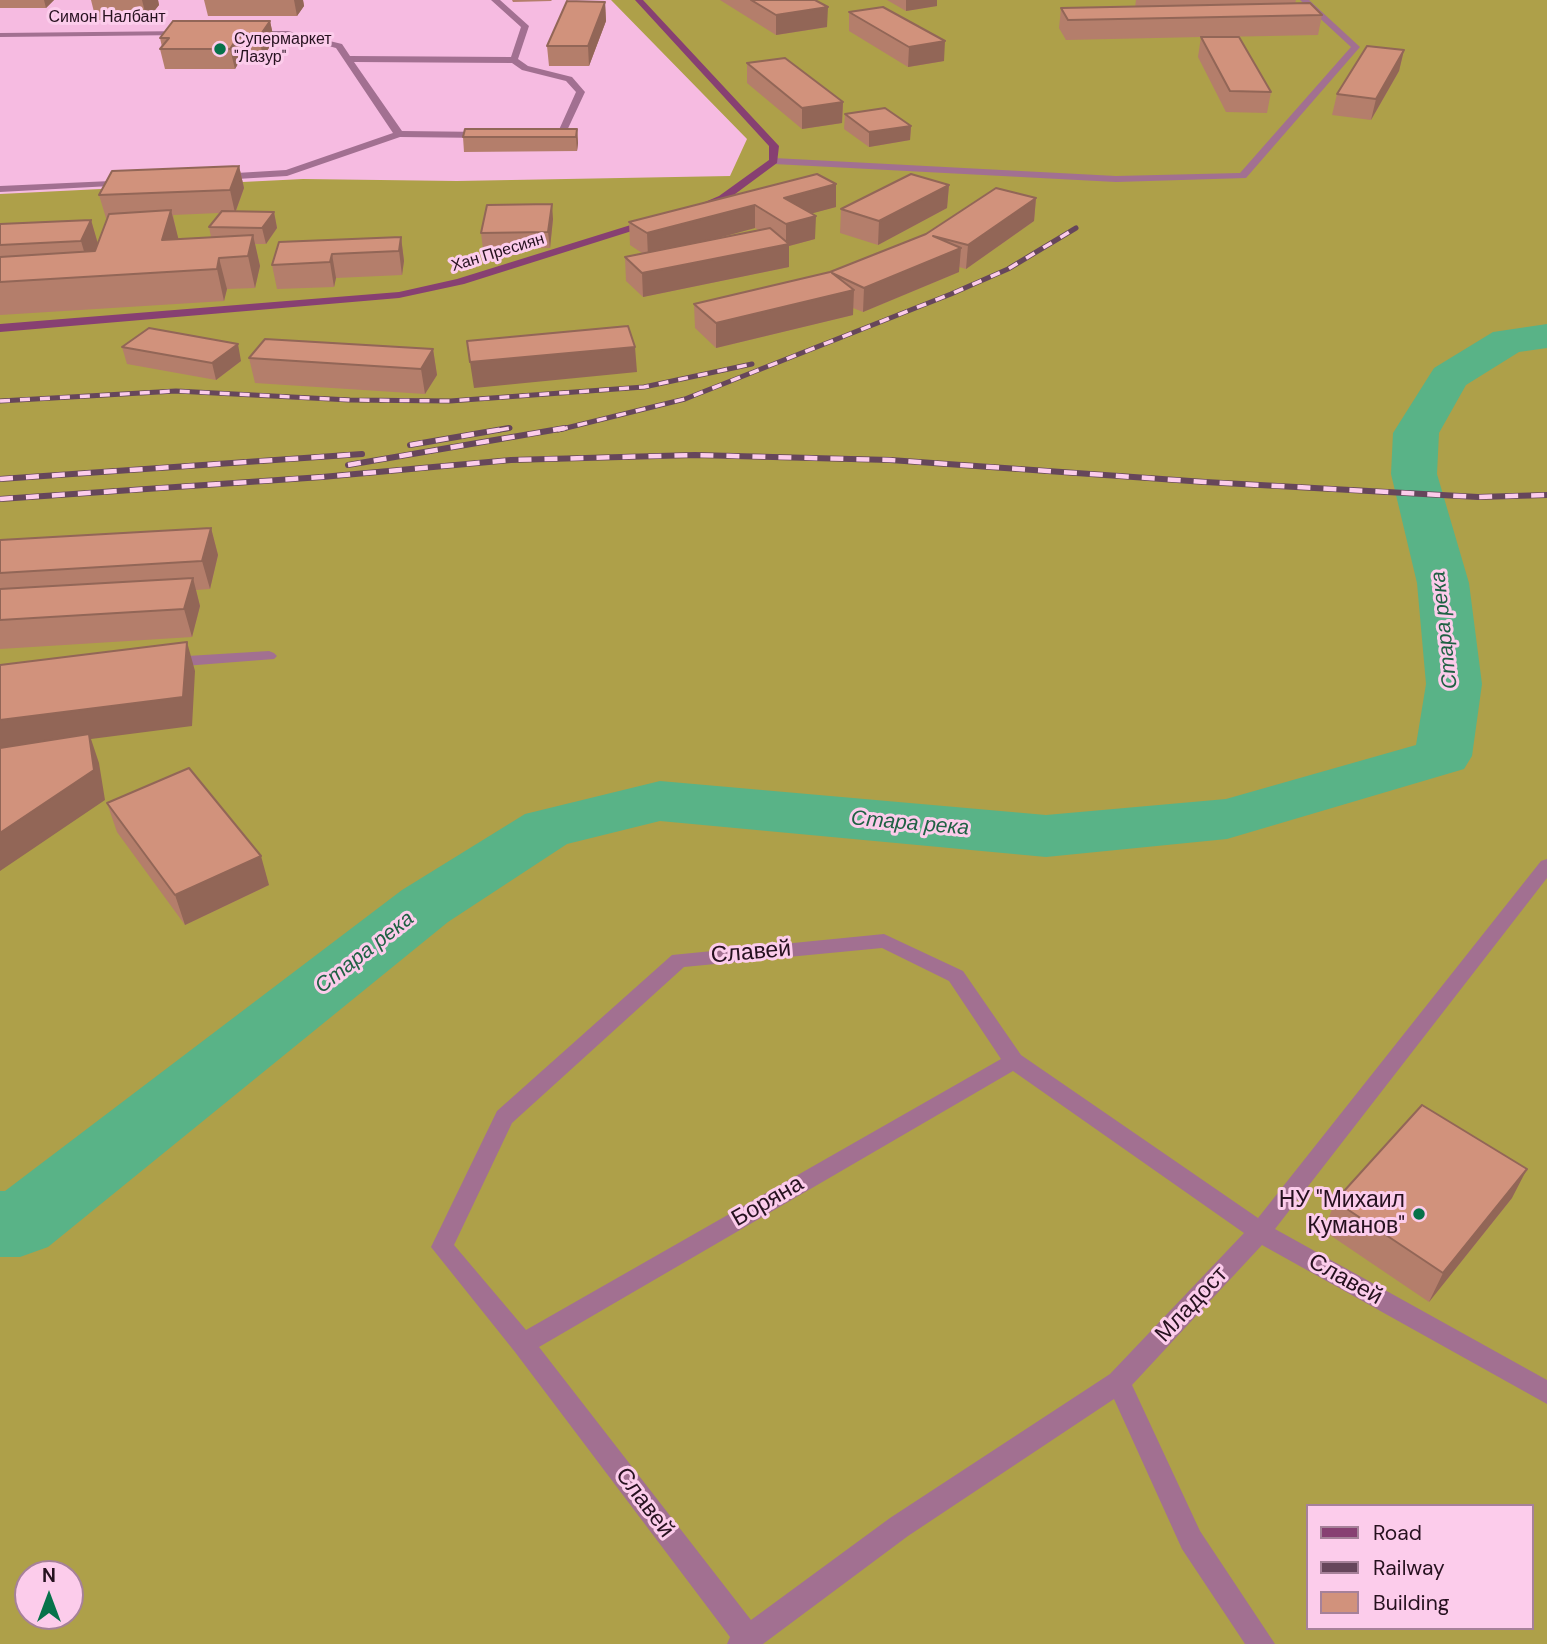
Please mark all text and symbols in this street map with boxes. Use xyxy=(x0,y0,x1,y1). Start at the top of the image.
street label: Симон Налбант xyxy=(48,8,166,28)
place label: Супермаркет "Лазур" xyxy=(234,30,332,68)
marker: Супермаркет "Лазур" xyxy=(212,41,228,57)
street label: Хан Пресиян xyxy=(449,230,547,276)
water label: Стара река xyxy=(1426,570,1464,690)
water label: Стара река xyxy=(850,806,970,842)
water label: Стара река xyxy=(311,907,419,999)
street label: Славей xyxy=(710,936,792,970)
street label: Боряна xyxy=(727,1170,809,1234)
place label: НУ "Михаил Куманов" xyxy=(1279,1187,1405,1241)
marker: НУ "Михаил Куманов" xyxy=(1411,1206,1427,1222)
street label: Славей xyxy=(1303,1248,1387,1312)
street label: Младост xyxy=(1150,1261,1234,1349)
street label: Славей xyxy=(609,1463,679,1543)
legend xyxy=(1306,1504,1533,1630)
text: Road xyxy=(1373,1519,1422,1547)
text: Railway xyxy=(1373,1554,1445,1582)
north arrow xyxy=(14,1560,84,1630)
text: N xyxy=(42,1563,56,1588)
text: Building xyxy=(1373,1589,1449,1617)

